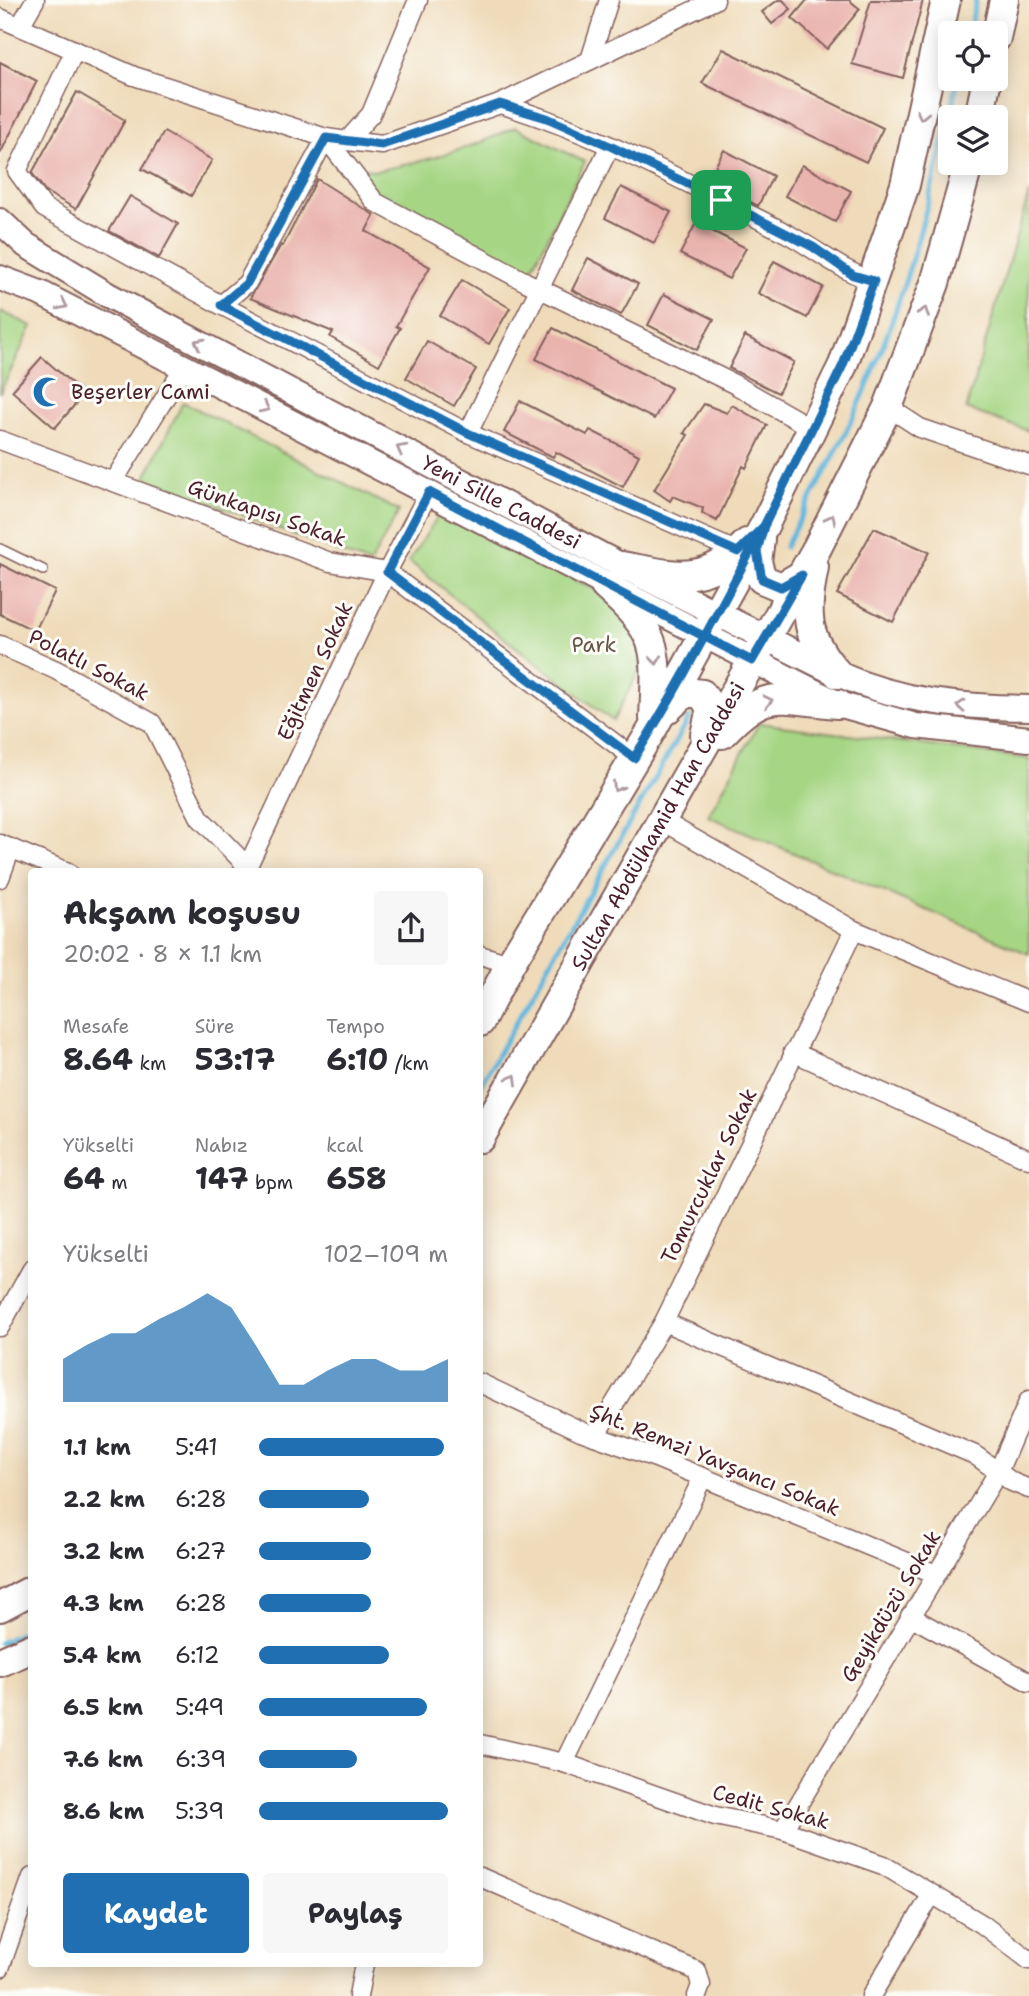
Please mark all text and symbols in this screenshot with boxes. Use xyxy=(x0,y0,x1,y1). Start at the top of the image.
map controls xyxy=(938,21,1008,175)
button: locate xyxy=(938,21,1008,91)
button: layers xyxy=(938,105,1008,175)
one-way arrow xyxy=(915,109,930,121)
pin xyxy=(691,170,751,230)
icon: arrive xyxy=(702,181,740,219)
one-way arrow xyxy=(56,296,68,310)
one-way arrow xyxy=(916,306,930,318)
one-way arrow xyxy=(194,338,207,352)
mosque icon: Beşerler Cami xyxy=(31,375,65,409)
place label: Beşerler Cami xyxy=(71,378,210,406)
one-way arrow xyxy=(258,400,270,414)
one-way arrow xyxy=(396,444,408,458)
street label: Yeni Sille Caddesi xyxy=(417,449,586,556)
street label: Günkapısı Sokak xyxy=(184,473,350,553)
one-way arrow xyxy=(823,514,837,526)
street label: Eğitmen Sokak xyxy=(271,597,359,745)
street label: Polatlı Sokak xyxy=(24,623,154,707)
park label: Park xyxy=(571,631,617,659)
one-way arrow xyxy=(648,654,663,666)
street label: Sultan Abdülhamid Han Caddesi xyxy=(564,677,752,976)
one-way arrow xyxy=(762,694,774,709)
one-way arrow xyxy=(955,699,966,714)
one-way arrow xyxy=(612,779,625,792)
text: Akşam koşusu xyxy=(63,891,301,934)
button: share xyxy=(374,891,448,965)
text: 20:02 · 8 × 1.1 km xyxy=(63,939,262,969)
text: Mesafe xyxy=(63,1014,129,1039)
text: Süre xyxy=(195,1014,235,1039)
text: Tempo xyxy=(326,1014,385,1039)
text: 8.64 xyxy=(63,1039,133,1080)
text: 53:17 xyxy=(195,1039,275,1080)
text: 6:10 xyxy=(326,1039,388,1080)
text: km xyxy=(133,1051,166,1076)
text: /km xyxy=(388,1051,429,1076)
one-way arrow xyxy=(505,1074,518,1087)
street label: Tomurcuklar Sokak xyxy=(654,1084,764,1268)
text: Yükselti xyxy=(63,1133,134,1158)
text: Nabız xyxy=(195,1133,248,1158)
text: kcal xyxy=(326,1133,363,1158)
text: 64 xyxy=(63,1158,105,1199)
text: 147 xyxy=(195,1158,248,1199)
text: 658 xyxy=(326,1158,387,1199)
text: m xyxy=(105,1170,128,1195)
text: bpm xyxy=(248,1170,293,1195)
text: Yükselti xyxy=(63,1239,149,1269)
text: 102–109 m xyxy=(324,1239,448,1269)
street label: Şht. Remzi Yavşancı Sokak xyxy=(586,1397,844,1523)
text: 1.1 km xyxy=(63,1432,131,1462)
text: 5:41 xyxy=(175,1432,218,1462)
text: 2.2 km xyxy=(63,1484,145,1514)
text: 6:28 xyxy=(175,1484,227,1514)
street label: Geyikdüzü Sokak xyxy=(835,1525,947,1687)
text: 3.2 km xyxy=(63,1536,145,1566)
text: 6:27 xyxy=(175,1536,226,1566)
text: 4.3 km xyxy=(63,1588,144,1618)
text: 6:28 xyxy=(175,1588,227,1618)
text: 5.4 km xyxy=(63,1640,141,1670)
text: 6:12 xyxy=(175,1640,220,1670)
text: 6.5 km xyxy=(63,1692,143,1722)
text: 5:49 xyxy=(175,1692,224,1722)
text: 7.6 km xyxy=(63,1744,143,1774)
text: 6:39 xyxy=(175,1744,226,1774)
street label: Cedit Sokak xyxy=(709,1778,833,1836)
text: 8.6 km xyxy=(63,1796,144,1826)
text: 5:39 xyxy=(175,1796,224,1826)
button: Kaydet xyxy=(63,1873,249,1953)
button: Paylaş xyxy=(263,1873,448,1953)

